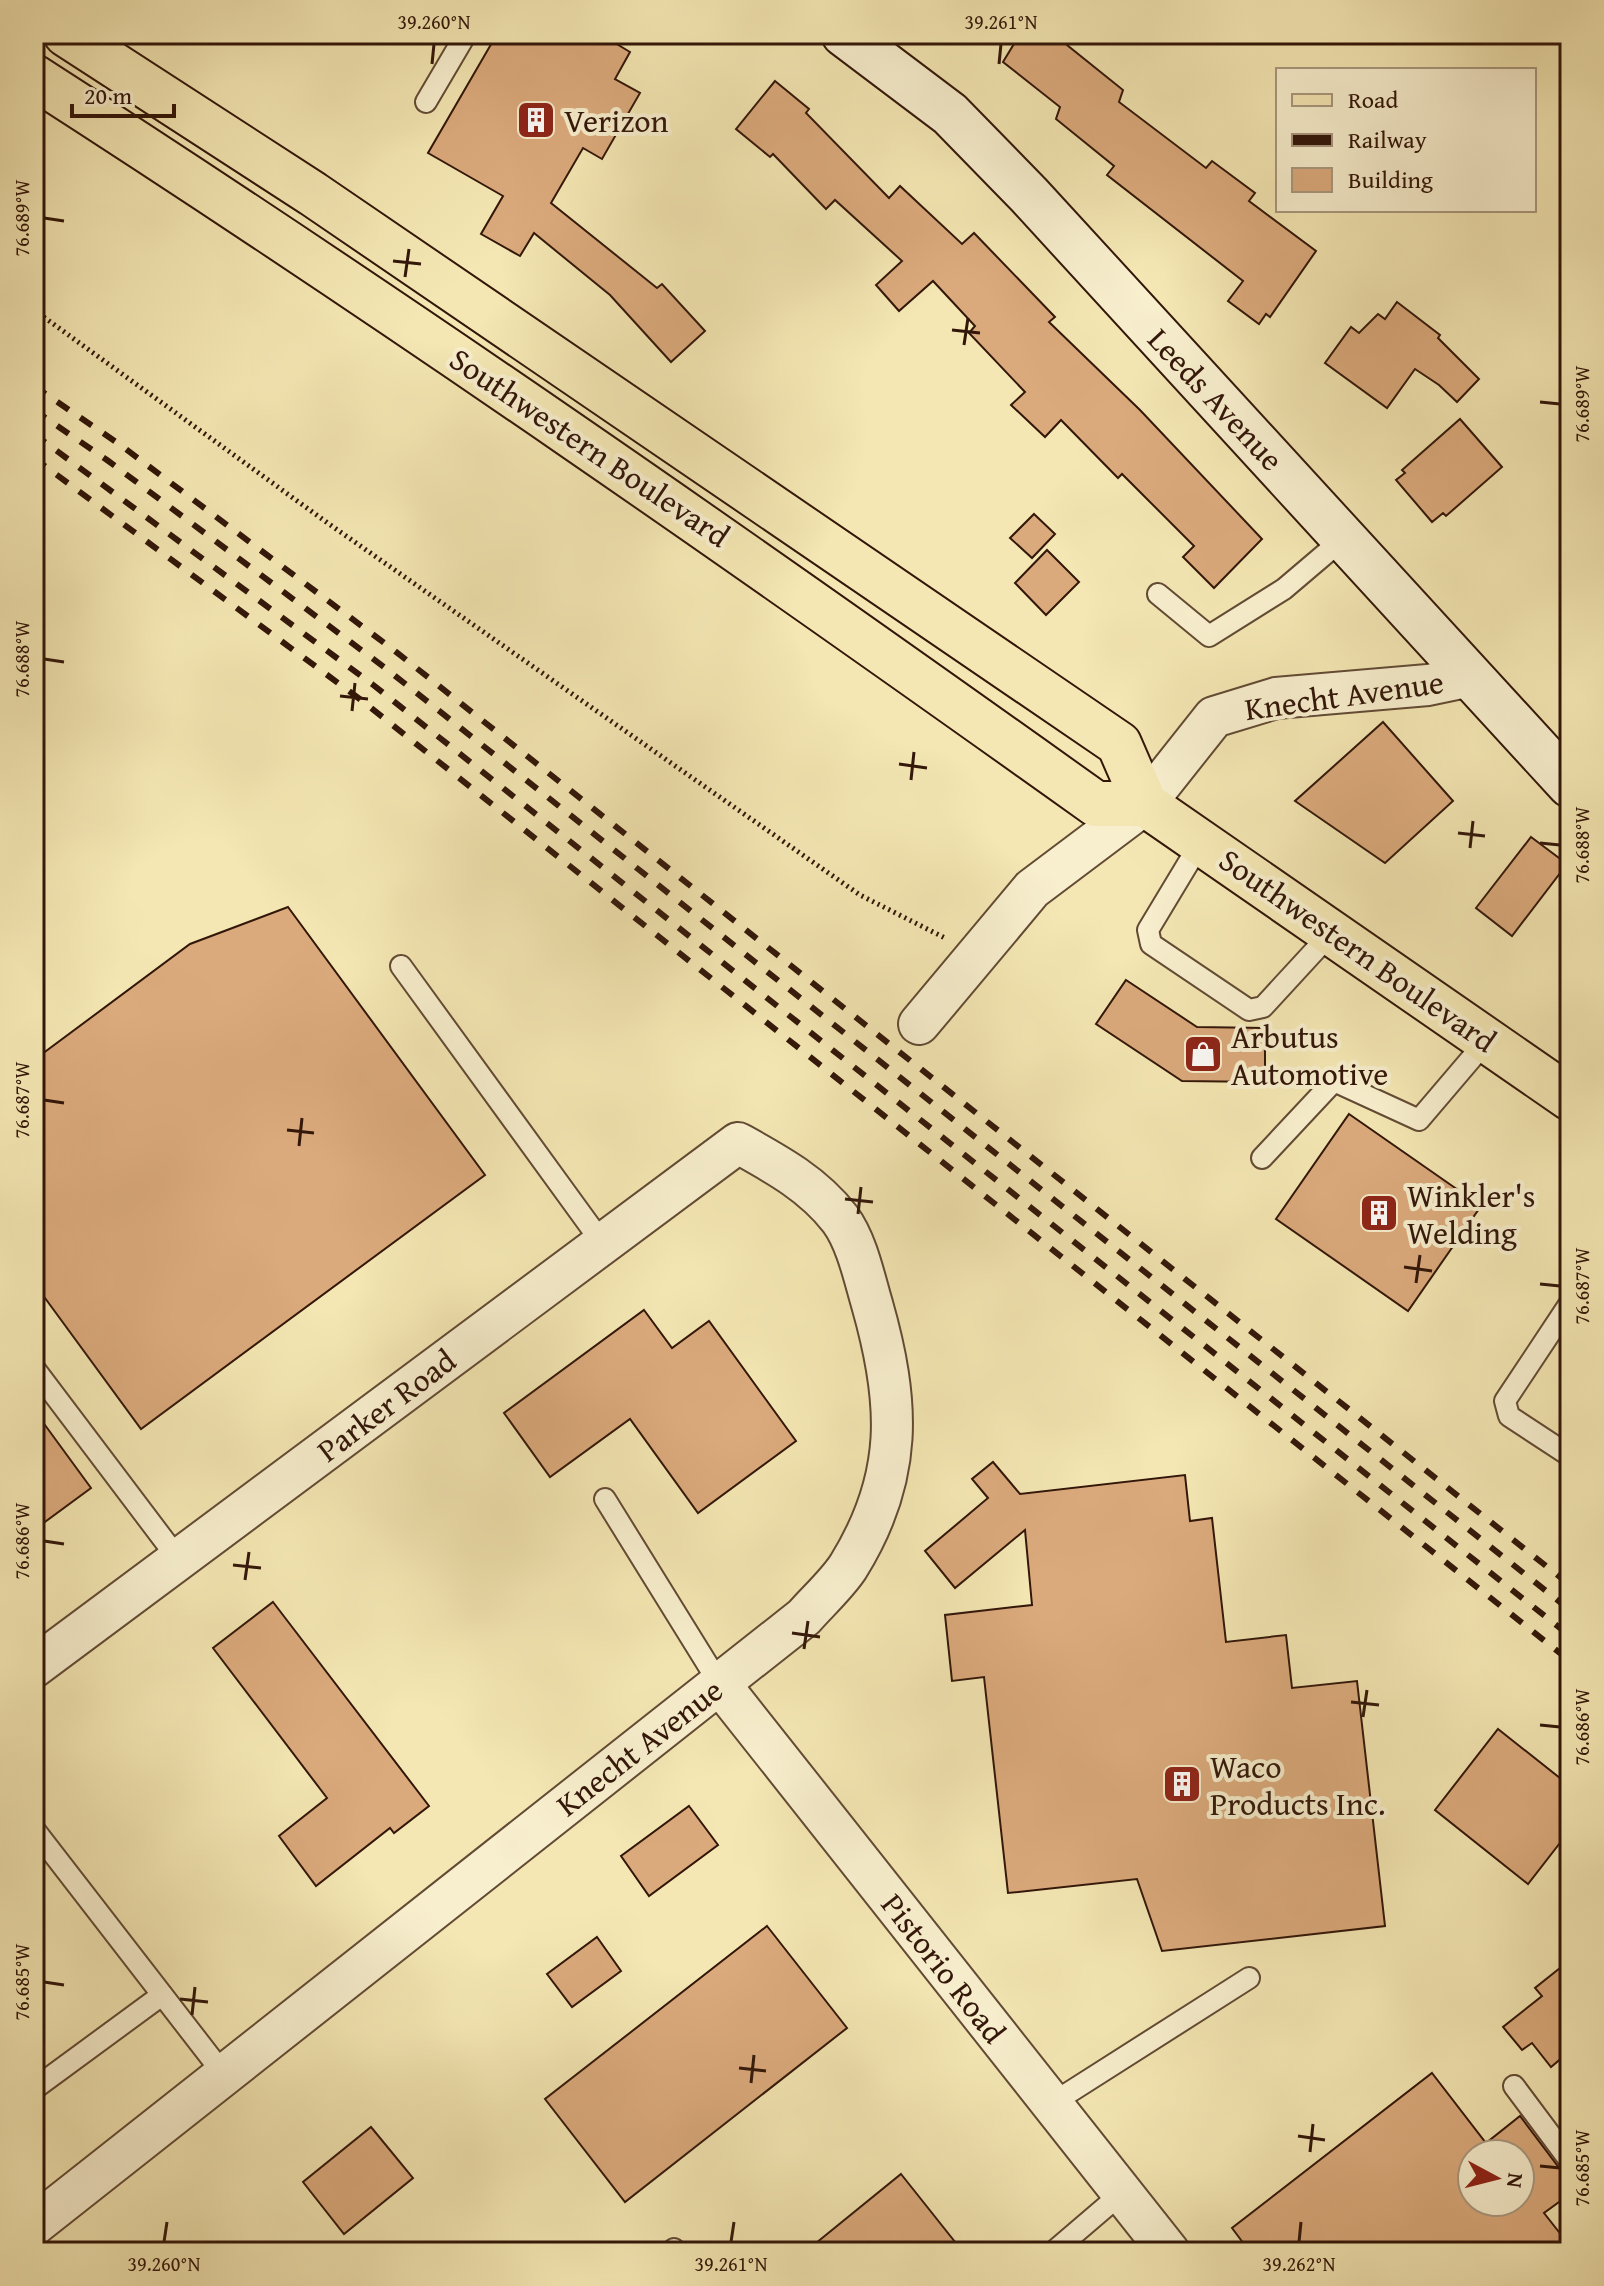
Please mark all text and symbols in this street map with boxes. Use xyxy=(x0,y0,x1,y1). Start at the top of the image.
text: 39.260°N xyxy=(397,7,471,36)
text: 39.261°N xyxy=(964,7,1038,36)
scale bar xyxy=(72,68,174,118)
legend xyxy=(1276,68,1536,212)
text: 20 m xyxy=(84,78,132,113)
text: Road xyxy=(1348,82,1398,117)
place label: Verizon xyxy=(564,97,669,144)
building icon: Verizon xyxy=(515,99,557,141)
text: Railway xyxy=(1348,122,1427,157)
text: Building xyxy=(1348,162,1433,197)
text: 76.689°W xyxy=(7,179,36,257)
street label: Leeds Avenue xyxy=(1137,317,1295,481)
street label: Southwestern Boulevard xyxy=(440,336,740,558)
text: 76.689°W xyxy=(1567,365,1596,443)
text: 76.688°W xyxy=(7,620,36,698)
street label: Knecht Avenue xyxy=(1242,658,1446,732)
text: 76.688°W xyxy=(1567,806,1596,884)
street label: Southwestern Boulevard xyxy=(1210,836,1506,1064)
place label: Arbutus Automotive xyxy=(1231,1013,1388,1097)
shop icon: Arbutus Automotive xyxy=(1182,1033,1224,1075)
text: 76.687°W xyxy=(7,1061,36,1139)
place label: Winkler's Welding xyxy=(1407,1172,1536,1256)
building icon: Winkler's Welding xyxy=(1358,1192,1400,1234)
text: 76.687°W xyxy=(1567,1247,1596,1325)
street label: Parker Road xyxy=(307,1337,465,1473)
text: 76.686°W xyxy=(7,1502,36,1580)
street label: Knecht Avenue xyxy=(546,1667,732,1827)
text: 76.686°W xyxy=(1567,1688,1596,1766)
place label: Waco Products Inc. xyxy=(1210,1743,1386,1827)
building icon: Waco Products Inc. xyxy=(1161,1763,1203,1805)
street label: Pistorio Road xyxy=(870,1883,1018,2053)
text: 76.685°W xyxy=(7,1943,36,2021)
text: 76.685°W xyxy=(1567,2129,1596,2207)
north arrow xyxy=(1456,2138,1536,2218)
text: N xyxy=(1499,2171,1533,2190)
text: 39.260°N xyxy=(127,2249,201,2278)
text: 39.261°N xyxy=(694,2249,768,2278)
text: 39.262°N xyxy=(1262,2249,1336,2278)

